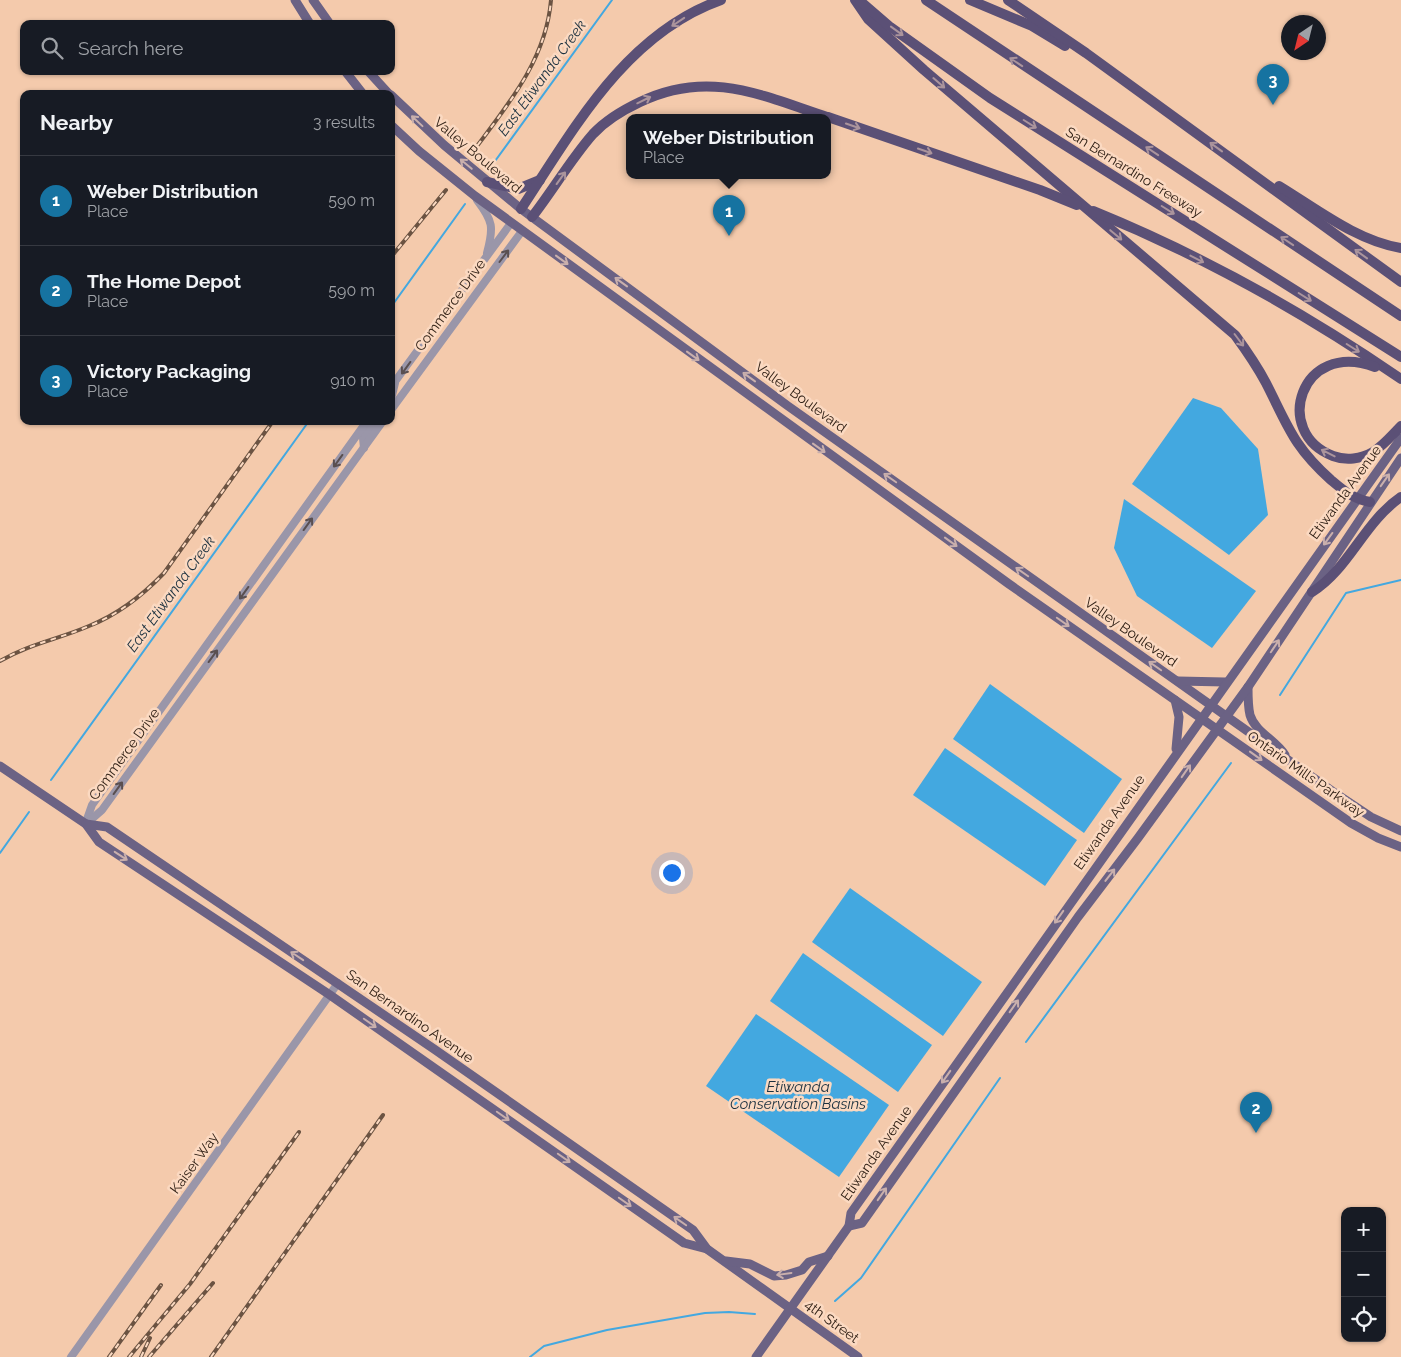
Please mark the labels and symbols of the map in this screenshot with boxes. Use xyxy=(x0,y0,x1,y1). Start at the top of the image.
north arrow xyxy=(1281,15,1326,60)
water label: East Etiwanda Creek xyxy=(494,17,590,139)
one-way arrow xyxy=(671,17,685,27)
one-way arrow xyxy=(890,26,904,36)
one-way arrow xyxy=(1010,56,1024,66)
pin: 3 xyxy=(1257,64,1289,105)
one-way arrow xyxy=(932,78,945,89)
one-way arrow xyxy=(636,94,651,104)
street label: Valley Boulevard xyxy=(431,114,525,196)
one-way arrow xyxy=(411,115,424,127)
one-way arrow xyxy=(1023,119,1037,129)
one-way arrow xyxy=(845,122,860,131)
street label: San Bernardino Freeway xyxy=(1063,123,1205,221)
one-way arrow xyxy=(1209,142,1223,152)
one-way arrow xyxy=(916,146,932,156)
one-way arrow xyxy=(1145,146,1159,157)
one-way arrow xyxy=(459,158,472,169)
one-way arrow xyxy=(556,171,566,185)
pin: 1 xyxy=(713,195,745,236)
one-way arrow xyxy=(1160,205,1174,215)
one-way arrow xyxy=(1109,229,1122,240)
one-way arrow xyxy=(1280,236,1294,247)
one-way arrow xyxy=(499,249,509,263)
one-way arrow xyxy=(1354,249,1368,259)
one-way arrow xyxy=(555,255,569,265)
one-way arrow xyxy=(1189,255,1204,264)
street label: Commerce Drive xyxy=(411,256,489,354)
one-way arrow xyxy=(614,277,628,287)
one-way arrow xyxy=(1298,292,1312,302)
one-way arrow xyxy=(1234,333,1244,347)
one-way arrow xyxy=(1346,344,1360,354)
one-way arrow xyxy=(686,351,700,361)
street label: Valley Boulevard xyxy=(752,359,850,435)
one-way arrow xyxy=(401,360,411,374)
one-way arrow xyxy=(742,372,756,382)
one-way arrow xyxy=(812,442,825,453)
street label: Etiwanda Avenue xyxy=(1306,442,1384,542)
one-way arrow xyxy=(1320,448,1335,458)
one-way arrow xyxy=(333,454,343,468)
one-way arrow xyxy=(883,473,897,483)
one-way arrow xyxy=(1380,474,1391,487)
one-way arrow xyxy=(303,518,313,532)
one-way arrow xyxy=(1323,532,1333,546)
water label: East Etiwanda Creek xyxy=(123,533,219,655)
one-way arrow xyxy=(944,537,958,547)
one-way arrow xyxy=(1015,567,1029,577)
one-way arrow xyxy=(239,586,249,600)
street label: Valley Boulevard xyxy=(1082,594,1180,670)
one-way arrow xyxy=(1055,617,1069,627)
one-way arrow xyxy=(1270,640,1280,654)
one-way arrow xyxy=(208,649,218,663)
one-way arrow xyxy=(1148,661,1162,671)
street label: Commerce Drive xyxy=(85,705,163,803)
street label: Ontario Mills Parkway xyxy=(1245,728,1368,821)
one-way arrow xyxy=(1248,751,1262,761)
one-way arrow xyxy=(1181,764,1191,778)
street label: Etiwanda Avenue xyxy=(1070,772,1148,872)
one-way arrow xyxy=(113,781,123,795)
one-way arrow xyxy=(114,851,128,861)
your location xyxy=(659,860,685,886)
one-way arrow xyxy=(1104,869,1115,882)
one-way arrow xyxy=(1054,910,1064,924)
one-way arrow xyxy=(291,951,305,961)
street label: San Bernardino Avenue xyxy=(343,966,477,1066)
one-way arrow xyxy=(1009,1000,1019,1014)
one-way arrow xyxy=(362,1018,376,1028)
one-way arrow xyxy=(941,1070,951,1084)
water label: Etiwanda Conservation Basins xyxy=(730,1078,866,1113)
pin: 2 xyxy=(1240,1092,1272,1133)
street label: Etiwanda Avenue xyxy=(837,1103,915,1203)
one-way arrow xyxy=(496,1111,510,1121)
street label: Kaiser Way xyxy=(167,1129,222,1197)
one-way arrow xyxy=(557,1153,571,1163)
one-way arrow xyxy=(877,1188,888,1201)
one-way arrow xyxy=(618,1197,632,1207)
one-way arrow xyxy=(673,1216,687,1226)
one-way arrow xyxy=(777,1270,793,1280)
street label: 4th Street xyxy=(802,1296,862,1346)

